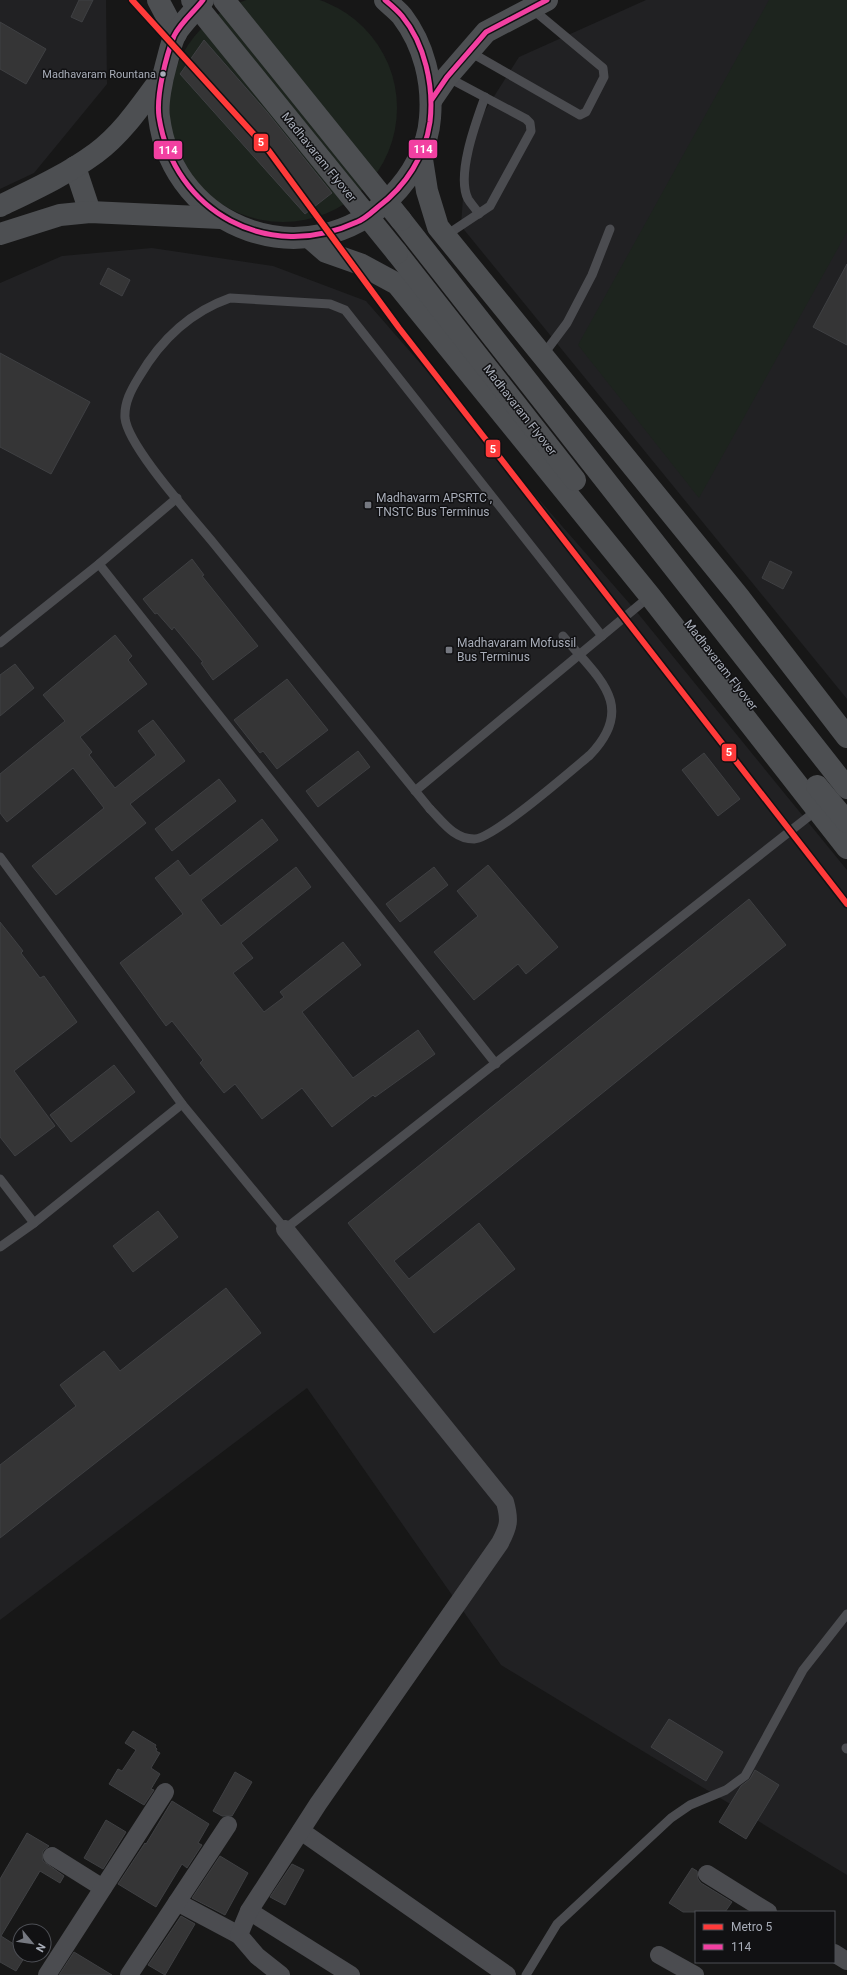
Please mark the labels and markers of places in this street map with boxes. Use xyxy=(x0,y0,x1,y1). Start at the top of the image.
place label: Madhavaram Rountana xyxy=(42,68,156,81)
marker: Madhavaram Rountana xyxy=(158,69,168,79)
place label: Madhavarm APSRTC , TNSTC Bus Terminus xyxy=(376,491,492,519)
marker: Madhavarm APSRTC , TNSTC Bus Terminus xyxy=(363,500,373,510)
place label: Madhavaram Mofussil Bus Terminus xyxy=(457,636,576,664)
marker: Madhavaram Mofussil Bus Terminus xyxy=(444,645,454,655)

